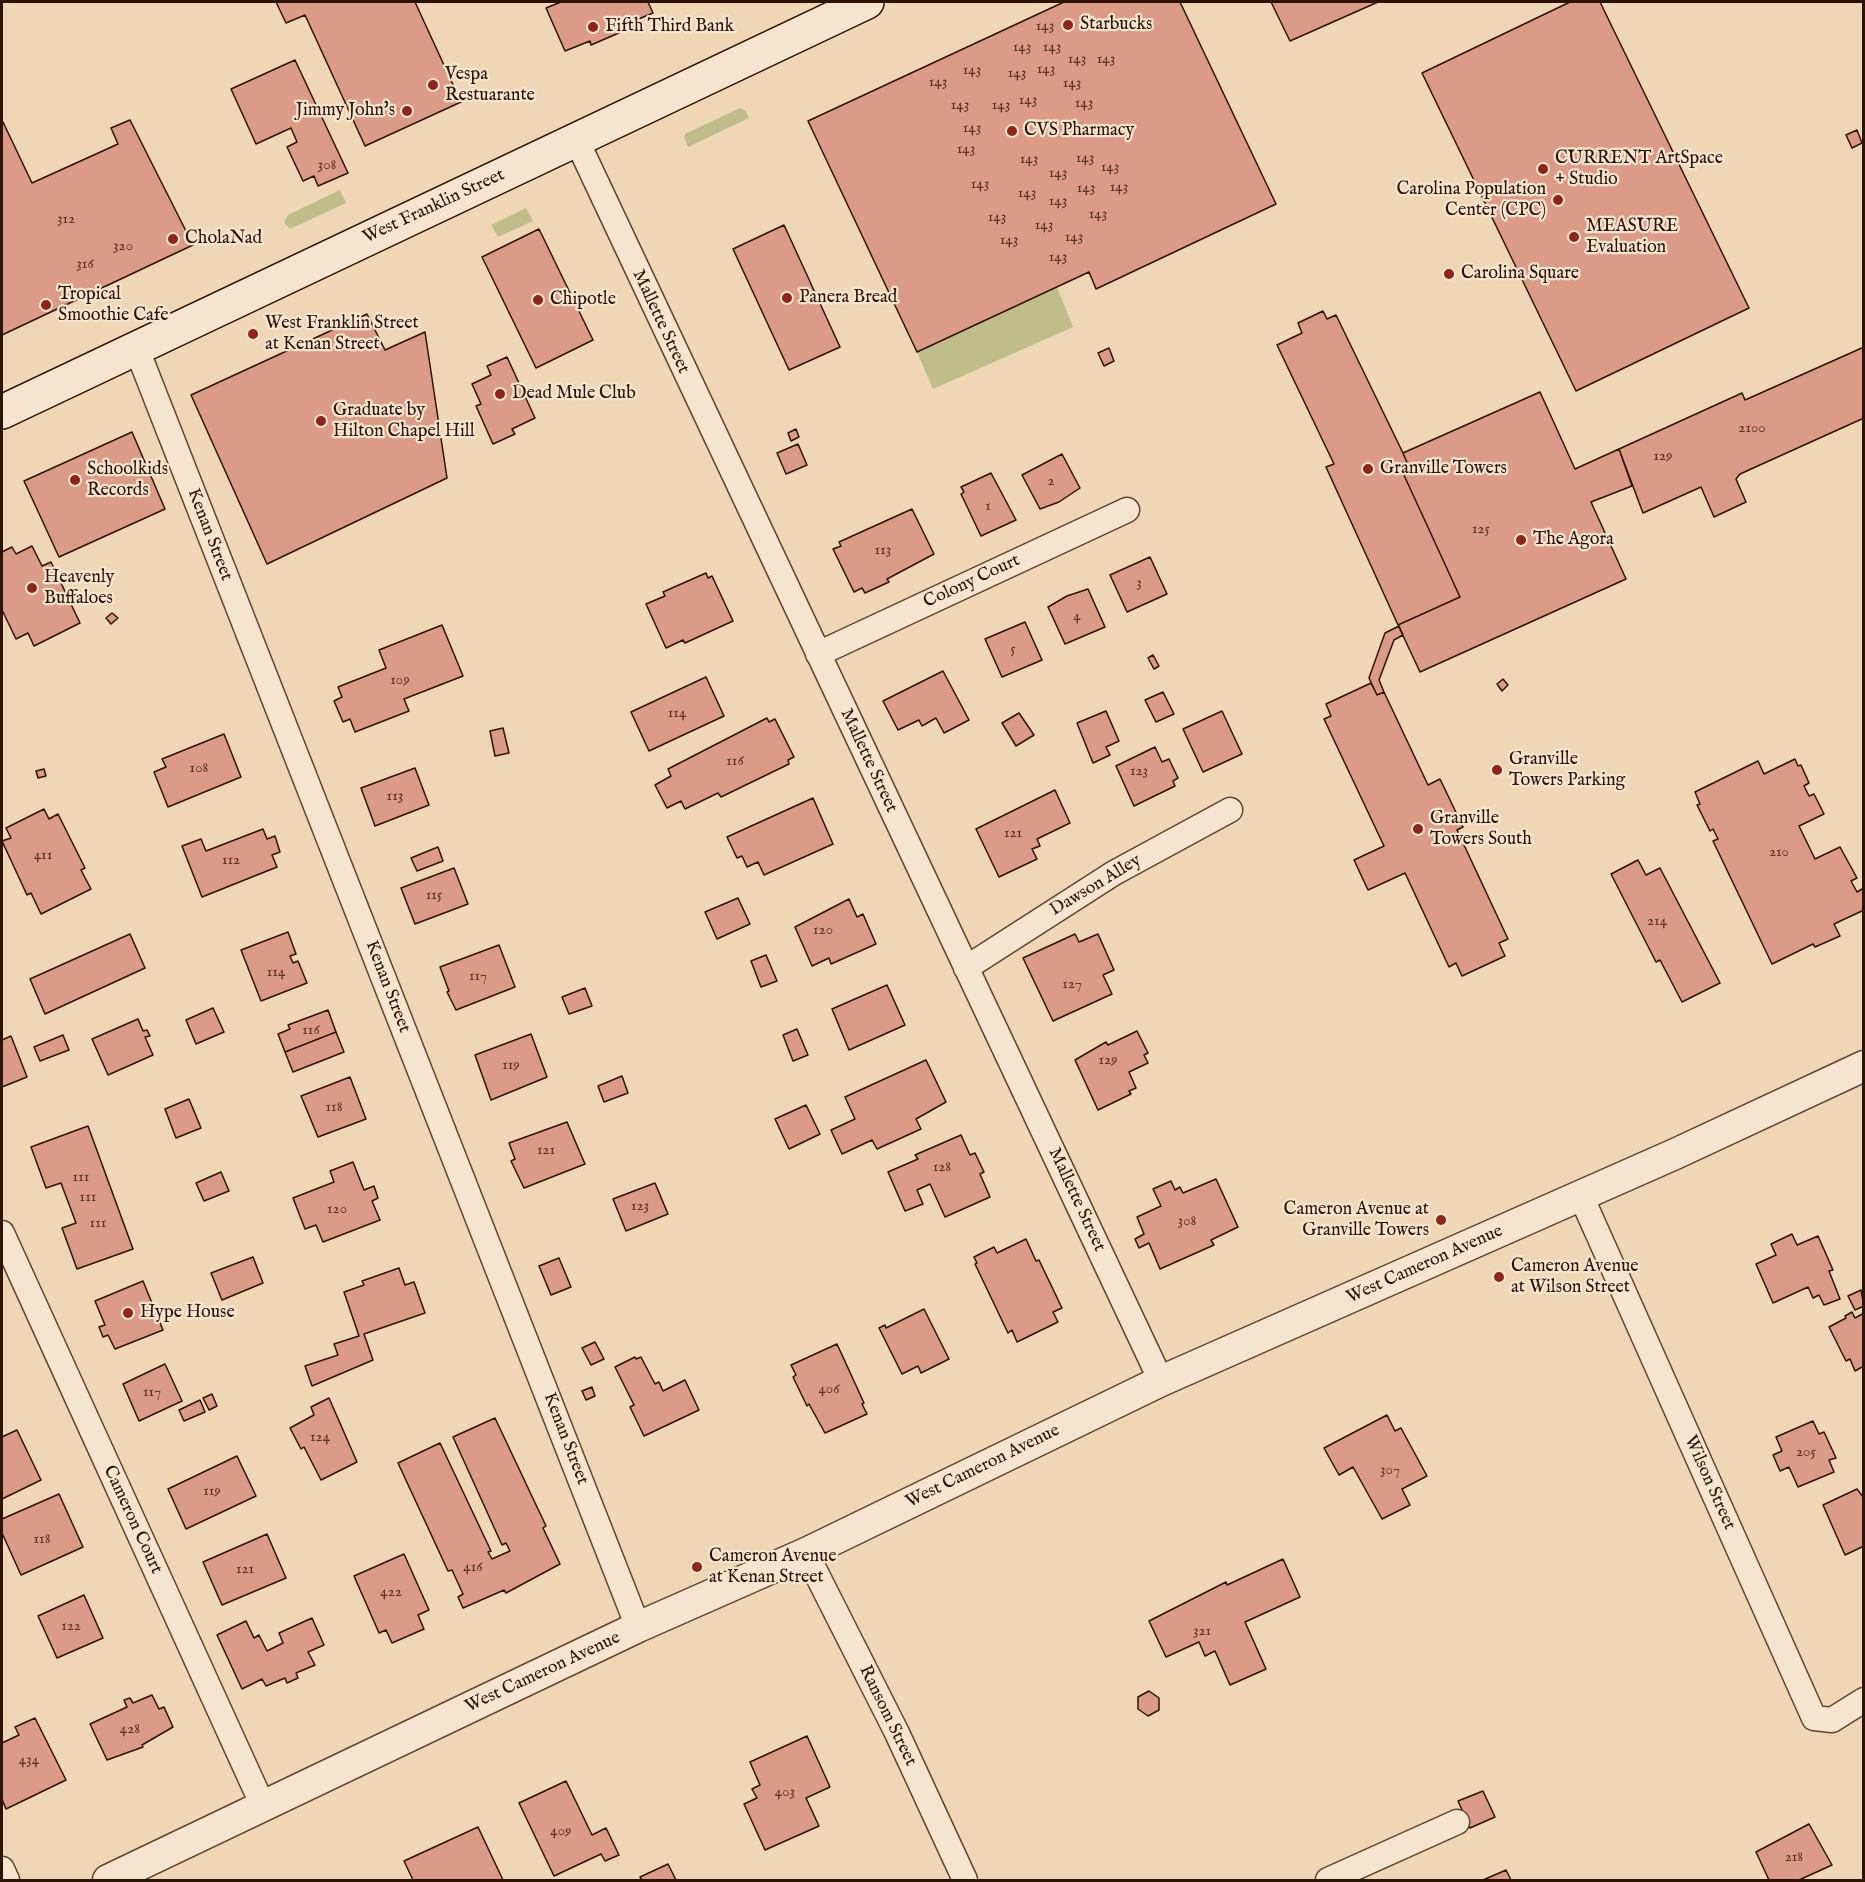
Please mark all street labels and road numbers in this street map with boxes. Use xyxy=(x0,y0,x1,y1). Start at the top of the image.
street label: West Franklin Street xyxy=(360,165,508,249)
street label: Mallette Street xyxy=(627,267,693,377)
street label: Kenan Street xyxy=(182,486,236,584)
street label: Colony Court xyxy=(920,550,1024,614)
street label: Mallette Street xyxy=(835,706,901,816)
street label: Dawson Alley xyxy=(1047,850,1145,922)
street label: Kenan Street xyxy=(360,938,414,1036)
street label: Mallette Street xyxy=(1043,1145,1109,1255)
street label: West Cameron Avenue xyxy=(1344,1221,1506,1309)
street label: Kenan Street xyxy=(538,1390,592,1488)
street label: West Cameron Avenue xyxy=(903,1420,1063,1514)
street label: Wilson Street xyxy=(1679,1432,1739,1534)
street label: Cameron Court xyxy=(97,1462,167,1578)
street label: West Cameron Avenue xyxy=(462,1628,624,1718)
street label: Ransom Street xyxy=(853,1662,921,1770)

